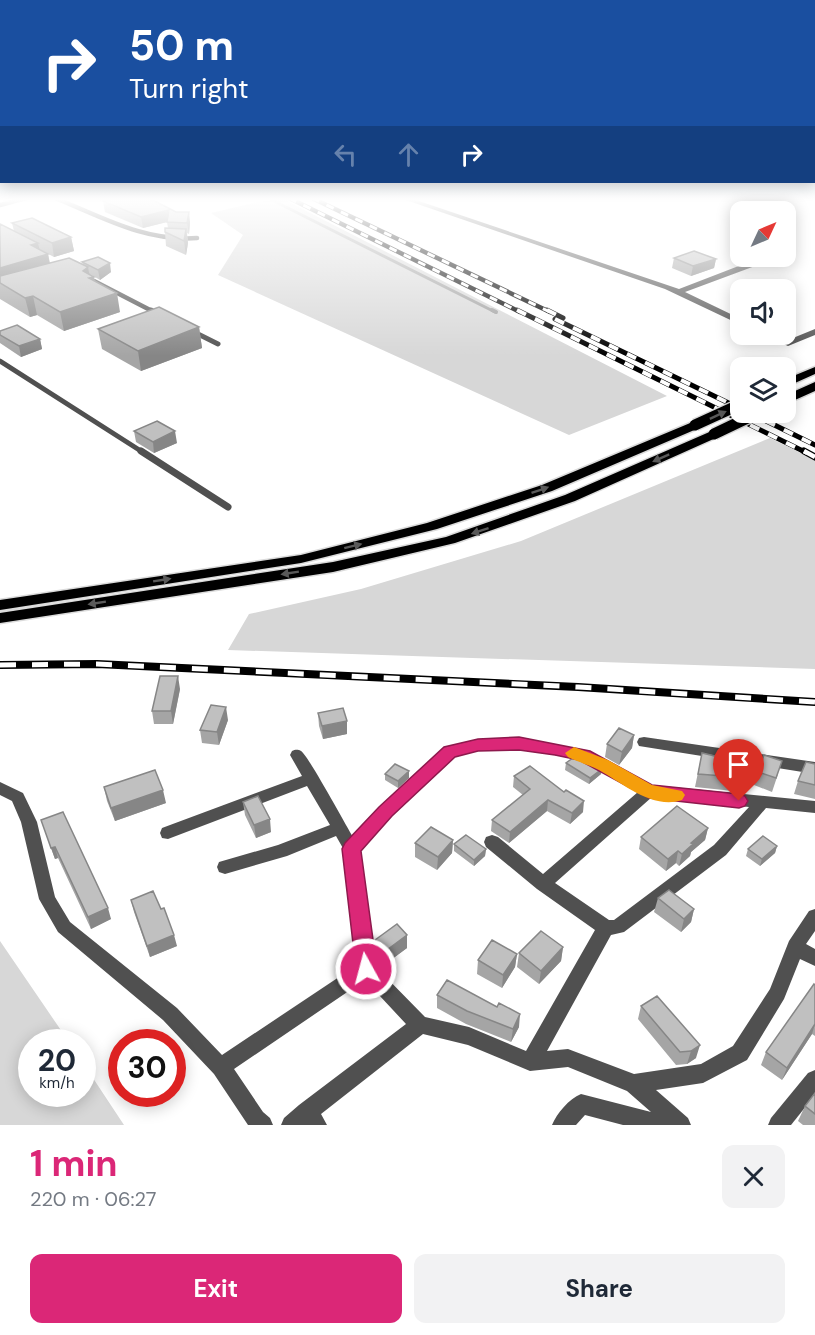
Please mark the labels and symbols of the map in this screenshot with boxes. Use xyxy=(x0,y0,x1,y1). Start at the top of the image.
north arrow xyxy=(730,201,796,267)
one-way arrow xyxy=(709,410,726,419)
one-way arrow xyxy=(651,453,669,463)
one-way arrow xyxy=(531,485,549,495)
one-way arrow xyxy=(471,526,489,536)
one-way arrow xyxy=(344,540,363,550)
one-way arrow xyxy=(280,569,299,578)
one-way arrow xyxy=(152,576,171,585)
one-way arrow xyxy=(88,599,107,608)
pin xyxy=(713,739,764,801)
position arrow xyxy=(334,937,398,1001)
speed limit sign: 30 xyxy=(108,1029,186,1107)

